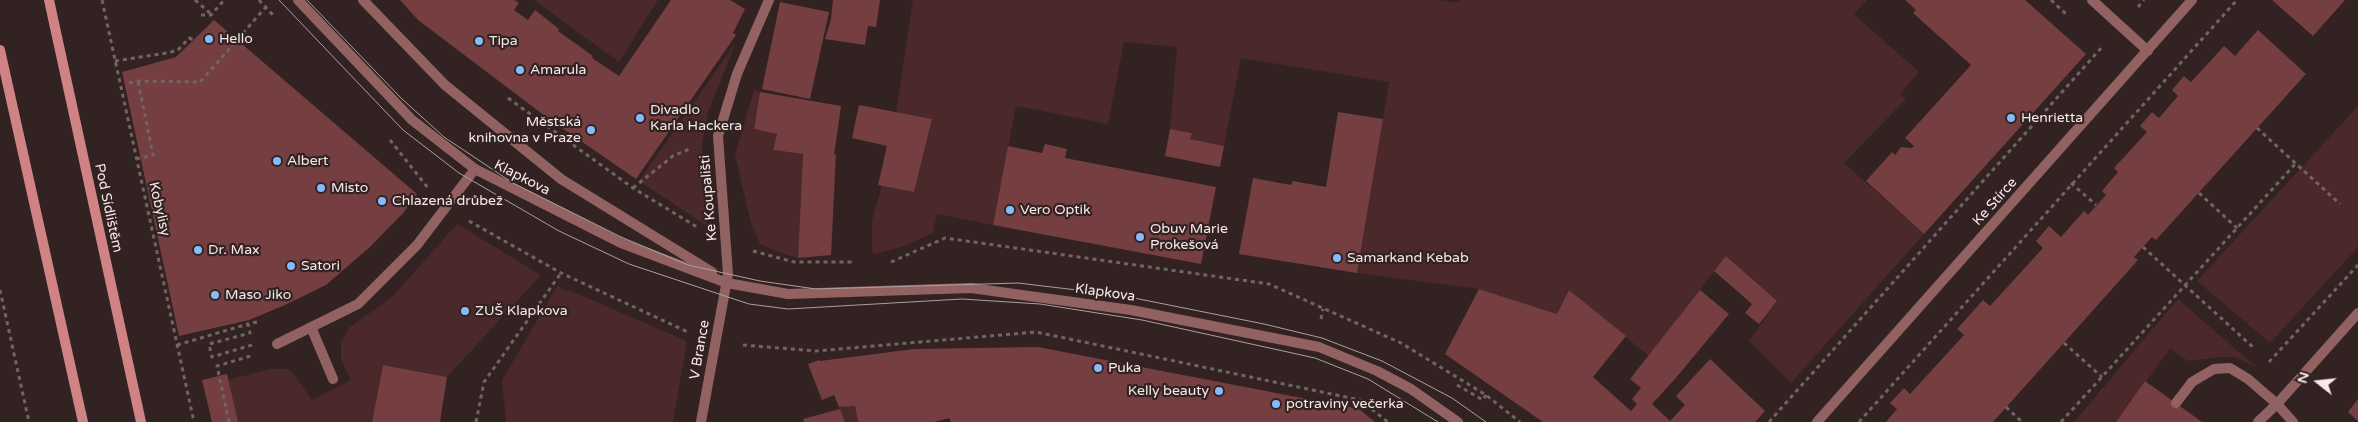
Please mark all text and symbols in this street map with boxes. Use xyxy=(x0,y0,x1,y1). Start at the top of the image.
place label: Hello xyxy=(219,31,253,47)
marker: Hello xyxy=(203,33,215,45)
place label: Tipa xyxy=(489,33,518,49)
marker: Tipa xyxy=(473,35,485,47)
place label: Amarula xyxy=(530,62,586,78)
marker: Amarula xyxy=(514,64,526,76)
place label: Divadlo Karla Hackera xyxy=(650,102,742,134)
place label: Henrietta xyxy=(2021,110,2083,126)
marker: Divadlo Karla Hackera xyxy=(634,112,646,124)
marker: Henrietta xyxy=(2005,112,2017,124)
place label: Městská knihovna v Praze xyxy=(468,114,581,146)
marker: Městská knihovna v Praze xyxy=(585,124,597,136)
place label: Albert xyxy=(287,153,328,169)
street label: Ke Koupališti xyxy=(697,154,721,242)
marker: Albert xyxy=(271,155,283,167)
street label: Klapkova xyxy=(491,157,553,199)
street label: Pod Sídlištěm xyxy=(90,162,126,254)
street label: Ke Stírce xyxy=(1969,175,2021,229)
street label: Kobylisy xyxy=(145,180,173,238)
place label: Misto xyxy=(331,180,368,196)
marker: Misto xyxy=(315,182,327,194)
place label: Chlazená drůbež xyxy=(392,193,503,209)
marker: Chlazená drůbež xyxy=(376,195,388,207)
place label: Vero Optik xyxy=(1020,202,1091,218)
marker: Vero Optik xyxy=(1004,204,1016,216)
place label: Obuv Marie Prokešová xyxy=(1150,221,1228,253)
marker: Obuv Marie Prokešová xyxy=(1134,231,1146,243)
place label: Dr. Max xyxy=(208,242,260,258)
marker: Dr. Max xyxy=(192,244,204,256)
place label: Samarkand Kebab xyxy=(1347,250,1469,266)
marker: Samarkand Kebab xyxy=(1331,252,1343,264)
place label: Satori xyxy=(301,258,340,274)
marker: Satori xyxy=(285,260,297,272)
street label: Klapkova xyxy=(1074,280,1136,306)
place label: Maso Jiko xyxy=(225,287,291,303)
marker: Maso Jiko xyxy=(209,289,221,301)
place label: ZUŠ Klapkova xyxy=(475,303,567,319)
marker: ZUŠ Klapkova xyxy=(459,305,471,317)
street label: V Brance xyxy=(687,319,713,381)
north arrow xyxy=(2293,357,2343,407)
place label: Puka xyxy=(1108,360,1141,376)
marker: Puka xyxy=(1092,362,1104,374)
text: N xyxy=(2293,370,2313,385)
place label: Kelly beauty xyxy=(1128,383,1209,399)
marker: Kelly beauty xyxy=(1213,385,1225,397)
place label: potraviny večerka xyxy=(1286,396,1404,412)
marker: potraviny večerka xyxy=(1270,398,1282,410)

